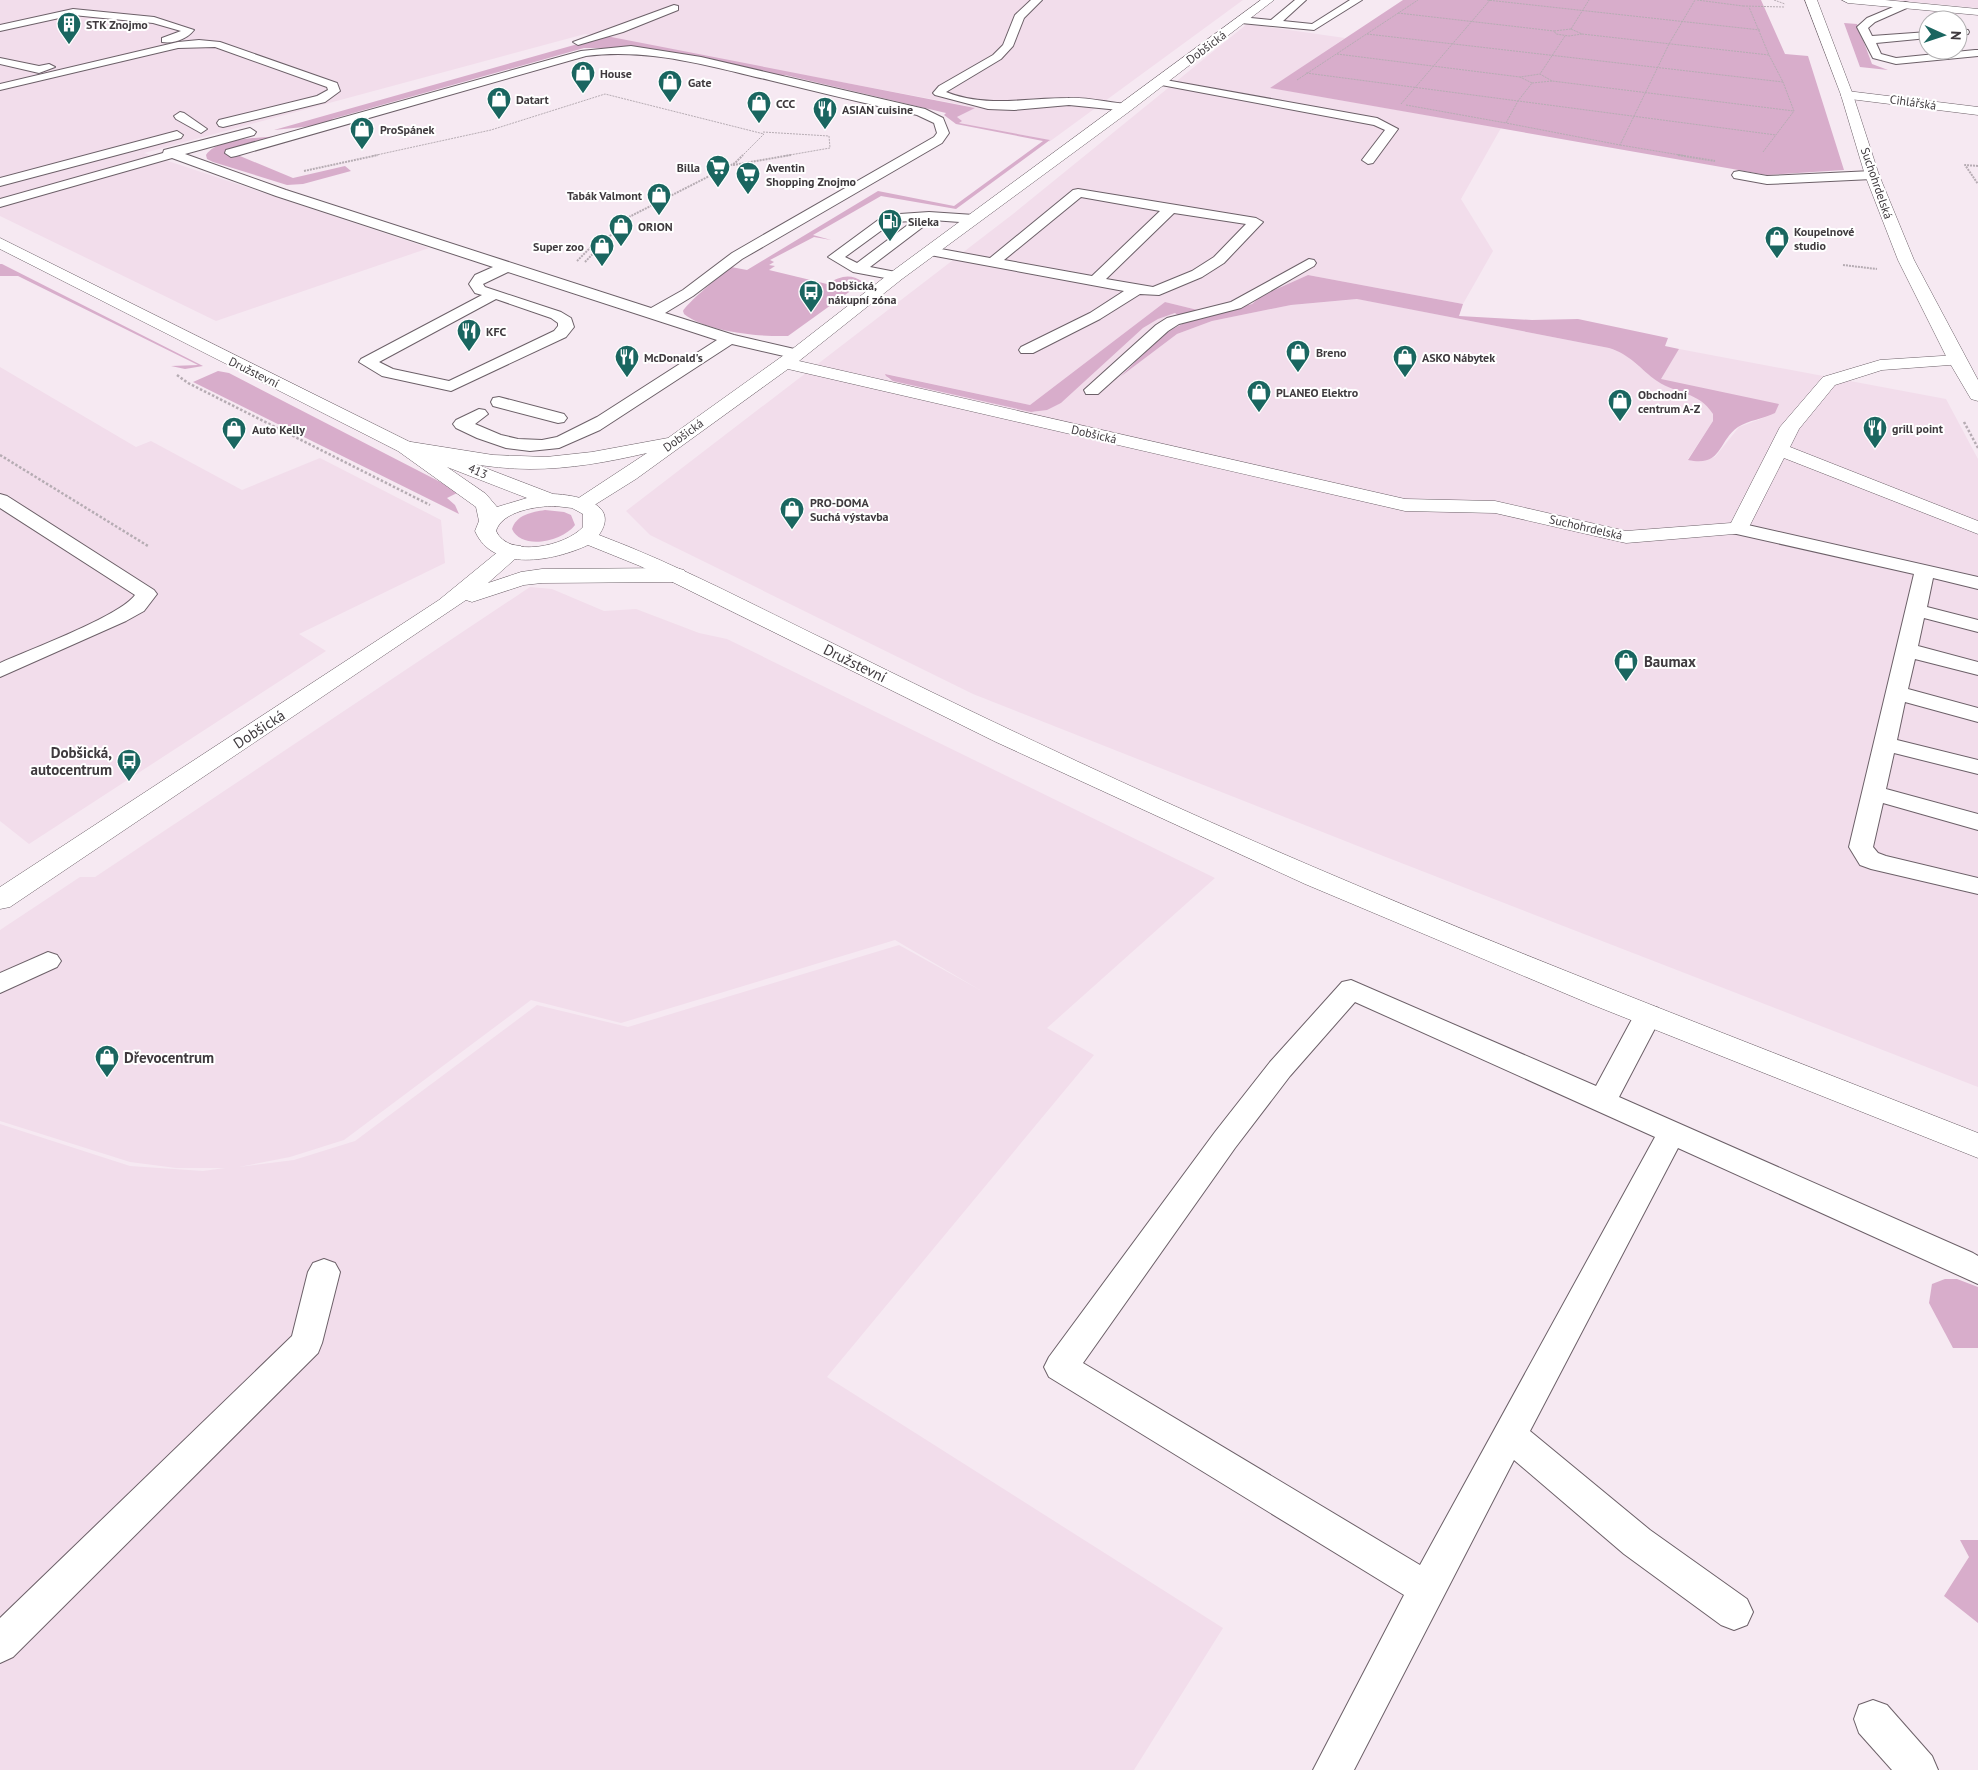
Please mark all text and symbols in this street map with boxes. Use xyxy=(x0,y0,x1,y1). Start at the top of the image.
north arrow xyxy=(1918,10,1968,60)
building icon: STK Znojmo xyxy=(56,11,82,45)
place label: STK Znojmo xyxy=(86,17,148,32)
street label: Dobšická xyxy=(1183,27,1229,67)
text: N xyxy=(1947,31,1965,41)
shop icon: House xyxy=(570,60,596,94)
place label: House xyxy=(600,66,632,81)
shop icon: Gate xyxy=(657,69,683,103)
place label: Gate xyxy=(688,75,711,90)
shop icon: Datart xyxy=(486,86,512,120)
shop icon: CCC xyxy=(746,90,772,124)
street label: Cihlářská xyxy=(1889,91,1937,113)
place label: Datart xyxy=(516,92,549,107)
place label: CCC xyxy=(776,96,796,111)
restaurant icon: ASIAN cuisine xyxy=(812,96,838,130)
place label: ASIAN cuisine xyxy=(842,102,913,117)
shop icon: ProSpánek xyxy=(349,116,375,150)
place label: ProSpánek xyxy=(380,122,435,137)
street label: Suchohrdelská xyxy=(1858,145,1896,221)
supermarket icon: Billa xyxy=(705,154,731,188)
place label: Billa xyxy=(677,160,700,175)
place label: Aventin Shopping Znojmo xyxy=(766,160,857,189)
supermarket icon: Aventin Shopping Znojmo xyxy=(735,161,761,195)
shop icon: Tabák Valmont xyxy=(646,182,672,216)
place label: Tabák Valmont xyxy=(567,188,643,203)
fuel station icon: Sileka xyxy=(877,208,903,242)
shop icon: ORION xyxy=(608,213,634,247)
place label: Sileka xyxy=(908,214,939,229)
place label: ORION xyxy=(638,219,673,234)
place label: Koupelnové studio xyxy=(1794,224,1854,253)
shop icon: Koupelnové studio xyxy=(1764,225,1790,259)
shop icon: Super zoo xyxy=(589,233,615,267)
place label: Super zoo xyxy=(533,239,585,254)
place label: Dobšická, nákupní zóna xyxy=(828,278,897,307)
bus stop icon: Dobšická, nákupní zóna xyxy=(798,279,824,313)
restaurant icon: KFC xyxy=(456,318,482,352)
place label: KFC xyxy=(486,324,507,339)
shop icon: Breno xyxy=(1285,339,1311,373)
restaurant icon: McDonald's xyxy=(614,344,640,378)
shop icon: ASKO Nábytek xyxy=(1392,344,1418,378)
place label: Breno xyxy=(1316,345,1347,360)
place label: McDonald's xyxy=(644,350,703,365)
place label: ASKO Nábytek xyxy=(1422,350,1495,365)
street label: Družstevní xyxy=(226,353,282,391)
shop icon: PLANEO Elektro xyxy=(1246,379,1272,413)
place label: PLANEO Elektro xyxy=(1276,385,1359,400)
place label: Obchodní centrum A-Z xyxy=(1638,387,1701,416)
shop icon: Obchodní centrum A-Z xyxy=(1607,388,1633,422)
street label: Dobšická xyxy=(660,415,706,455)
restaurant icon: grill point xyxy=(1862,415,1888,449)
shop icon: Auto Kelly xyxy=(221,416,247,450)
place label: grill point xyxy=(1892,421,1944,436)
place label: Auto Kelly xyxy=(252,422,305,437)
street label: Dobšická xyxy=(1070,422,1118,447)
street label: 413 xyxy=(466,460,490,482)
place label: PRO-DOMA Suchá výstavba xyxy=(810,495,889,524)
shop icon: PRO-DOMA Suchá výstavba xyxy=(779,496,805,530)
street label: Suchohrdelská xyxy=(1548,511,1624,543)
street label: Družstevní xyxy=(820,640,890,686)
shop icon: Baumax xyxy=(1613,648,1639,682)
place label: Baumax xyxy=(1644,652,1696,671)
street label: Dobšická xyxy=(230,705,288,753)
place label: Dobšická, autocentrum xyxy=(31,743,112,779)
bus stop icon: Dobšická, autocentrum xyxy=(116,748,142,782)
shop icon: Dřevocentrum xyxy=(94,1044,120,1078)
place label: Dřevocentrum xyxy=(124,1048,214,1067)

